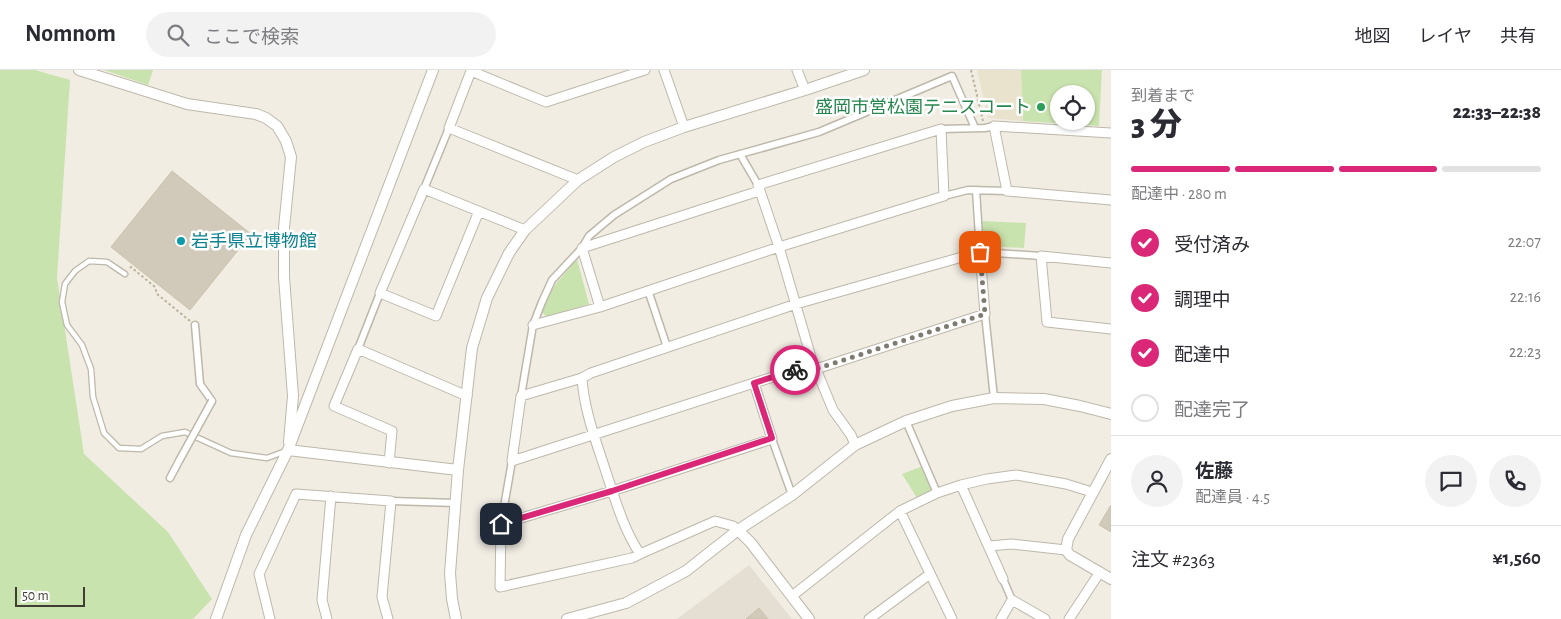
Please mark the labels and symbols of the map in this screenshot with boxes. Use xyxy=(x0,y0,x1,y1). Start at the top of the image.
place label: 盛岡市営松園テニスコート xyxy=(815,97,1031,117)
marker: 盛岡市営松園テニスコート xyxy=(1035,101,1047,113)
place label: 岩手県立博物館 xyxy=(191,231,317,251)
pin xyxy=(959,231,1001,273)
marker: 岩手県立博物館 xyxy=(175,235,187,247)
courier xyxy=(770,345,820,395)
pin xyxy=(480,503,522,545)
scale bar xyxy=(15,584,85,607)

